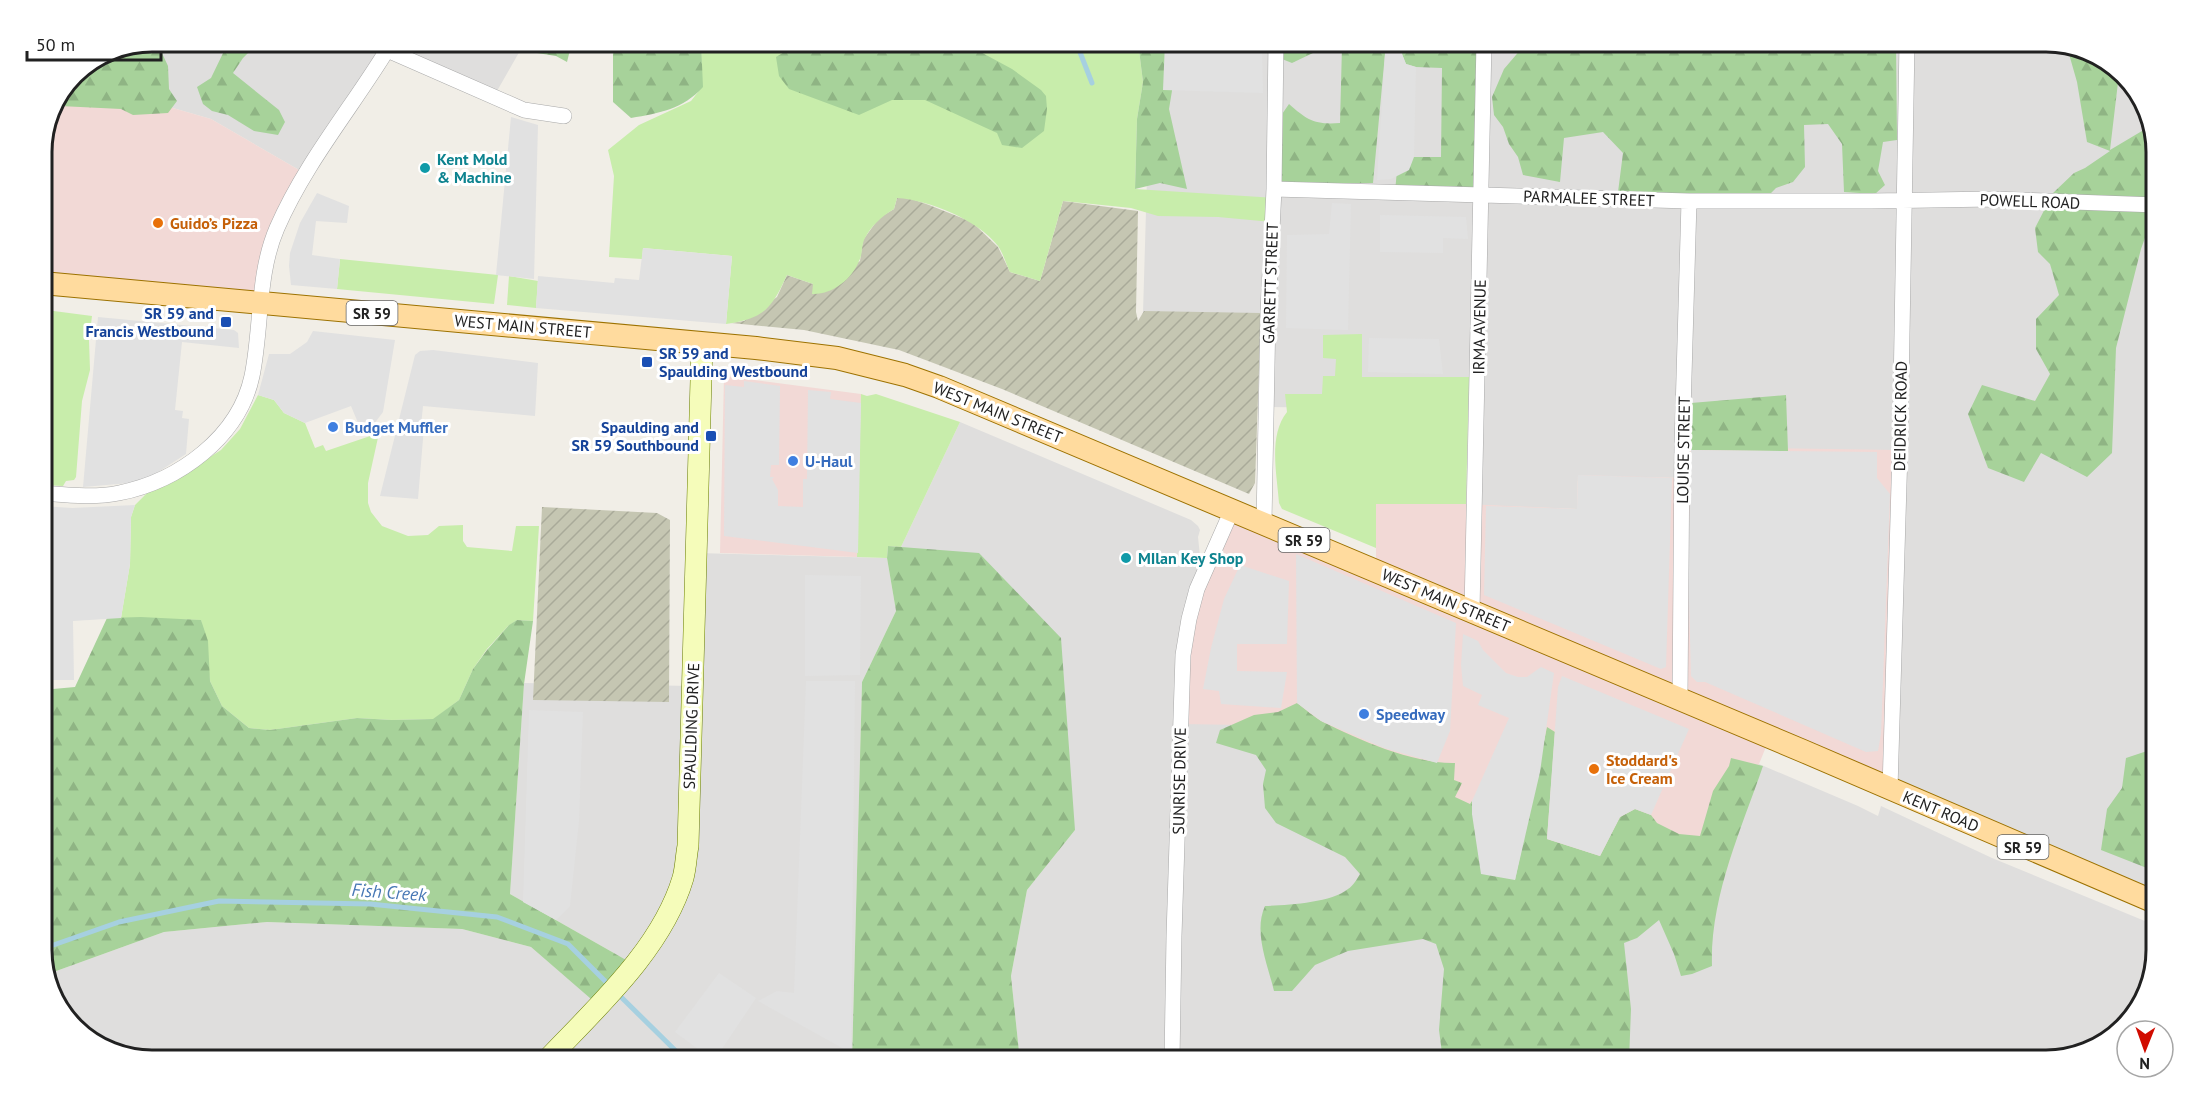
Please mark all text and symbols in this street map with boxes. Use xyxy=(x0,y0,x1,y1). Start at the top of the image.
scale bar xyxy=(27,24,160,62)
text: 50 m xyxy=(36,33,75,56)
place label: Kent Mold & Machine xyxy=(437,149,512,187)
marker: Kent Mold & Machine xyxy=(418,161,432,175)
street label: PARMALEE STREET xyxy=(1523,186,1655,210)
street label: POWELL ROAD xyxy=(1979,189,2081,213)
place label: Guido’s Pizza xyxy=(170,213,258,233)
marker: Guido’s Pizza xyxy=(151,216,165,230)
street label: GARRETT STREET xyxy=(1258,222,1282,344)
street label: IRMA AVENUE xyxy=(1468,279,1490,375)
road number: SR 59 xyxy=(346,301,398,325)
place label: SR 59 and Francis Westbound xyxy=(85,303,214,341)
street label: WEST MAIN STREET xyxy=(454,310,592,342)
marker: SR 59 and Francis Westbound xyxy=(219,315,233,329)
place label: SR 59 and Spaulding Westbound xyxy=(659,343,808,381)
marker: SR 59 and Spaulding Westbound xyxy=(640,355,654,369)
street label: DEIDRICK ROAD xyxy=(1889,361,1911,471)
street label: WEST MAIN STREET xyxy=(931,377,1066,447)
street label: LOUISE STREET xyxy=(1672,396,1694,504)
place label: Budget Muffler xyxy=(345,417,448,437)
place label: Spaulding and SR 59 Southbound xyxy=(572,417,699,455)
marker: Budget Muffler xyxy=(326,420,340,434)
marker: Spaulding and SR 59 Southbound xyxy=(704,429,718,443)
place label: U-Haul xyxy=(805,451,853,471)
marker: U-Haul xyxy=(786,454,800,468)
road number: SR 59 xyxy=(1278,528,1330,552)
place label: MIlan Key Shop xyxy=(1138,548,1244,568)
marker: MIlan Key Shop xyxy=(1119,551,1133,565)
street label: WEST MAIN STREET xyxy=(1379,564,1513,636)
street label: SPAULDING DRIVE xyxy=(679,662,703,790)
place label: Speedway xyxy=(1376,704,1445,724)
marker: Speedway xyxy=(1357,707,1371,721)
street label: SUNRISE DRIVE xyxy=(1168,727,1190,835)
place label: Stoddard's Ice Cream xyxy=(1606,750,1678,788)
marker: Stoddard's Ice Cream xyxy=(1587,762,1601,776)
street label: KENT ROAD xyxy=(1900,786,1982,836)
road number: SR 59 xyxy=(1998,835,2048,859)
water label: Fish Creek xyxy=(351,878,428,906)
north arrow xyxy=(2115,1019,2175,1079)
text: N xyxy=(2139,1054,2150,1074)

